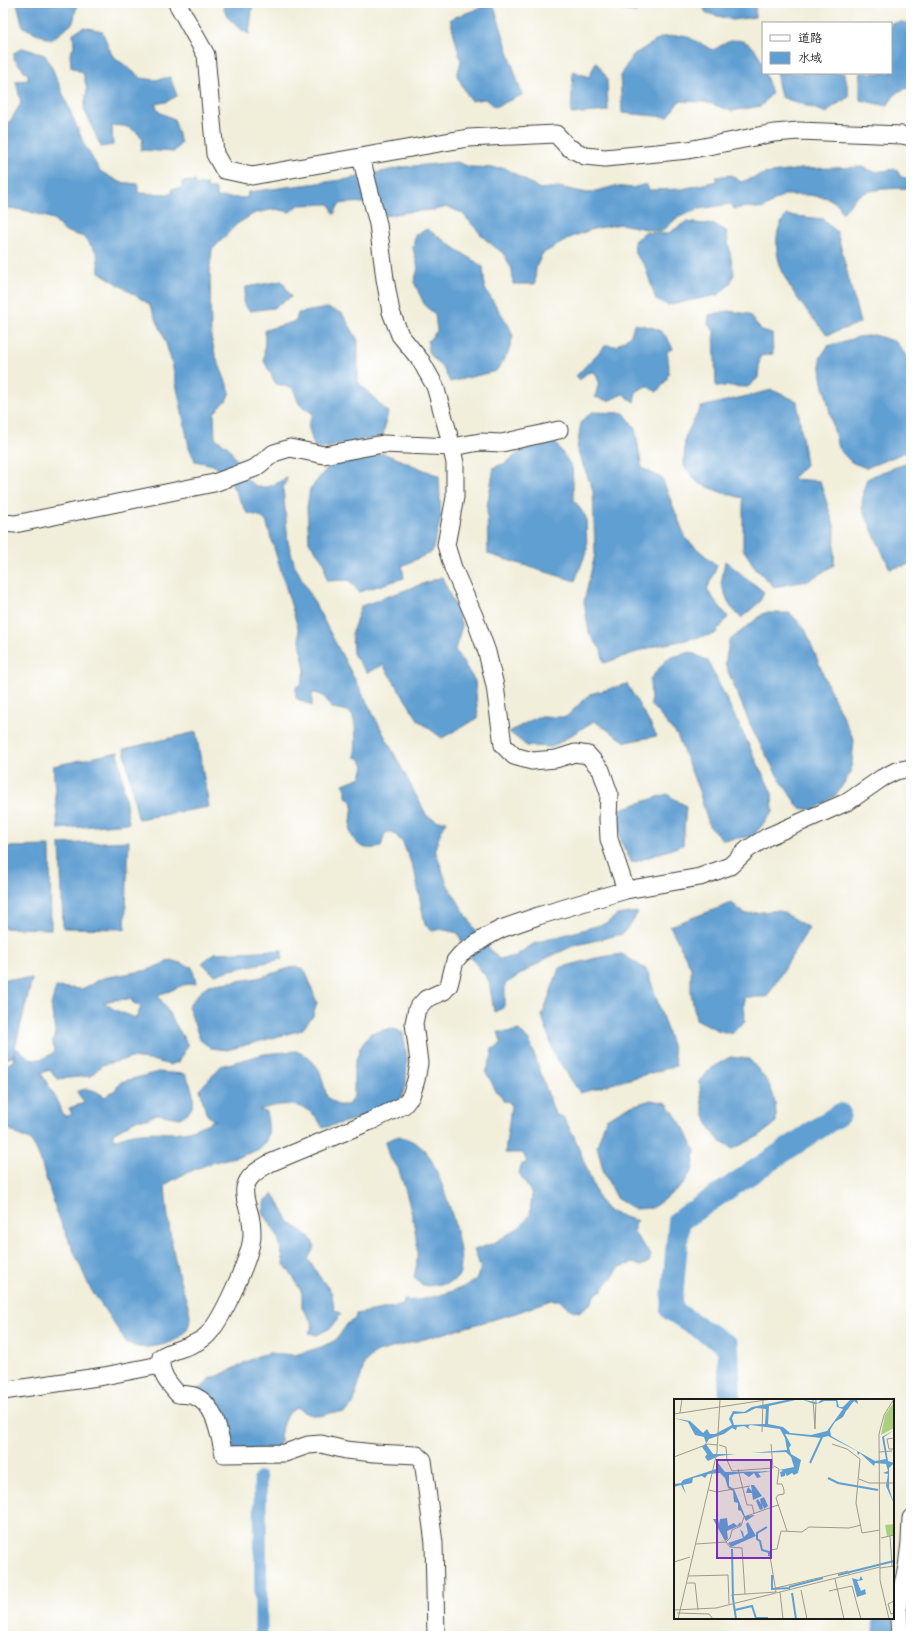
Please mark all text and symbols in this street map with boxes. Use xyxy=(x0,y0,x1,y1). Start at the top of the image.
legend xyxy=(762,22,892,74)
text: 道路 xyxy=(798,29,822,45)
text: 水域 xyxy=(798,49,822,65)
inset map xyxy=(674,1399,894,1619)

